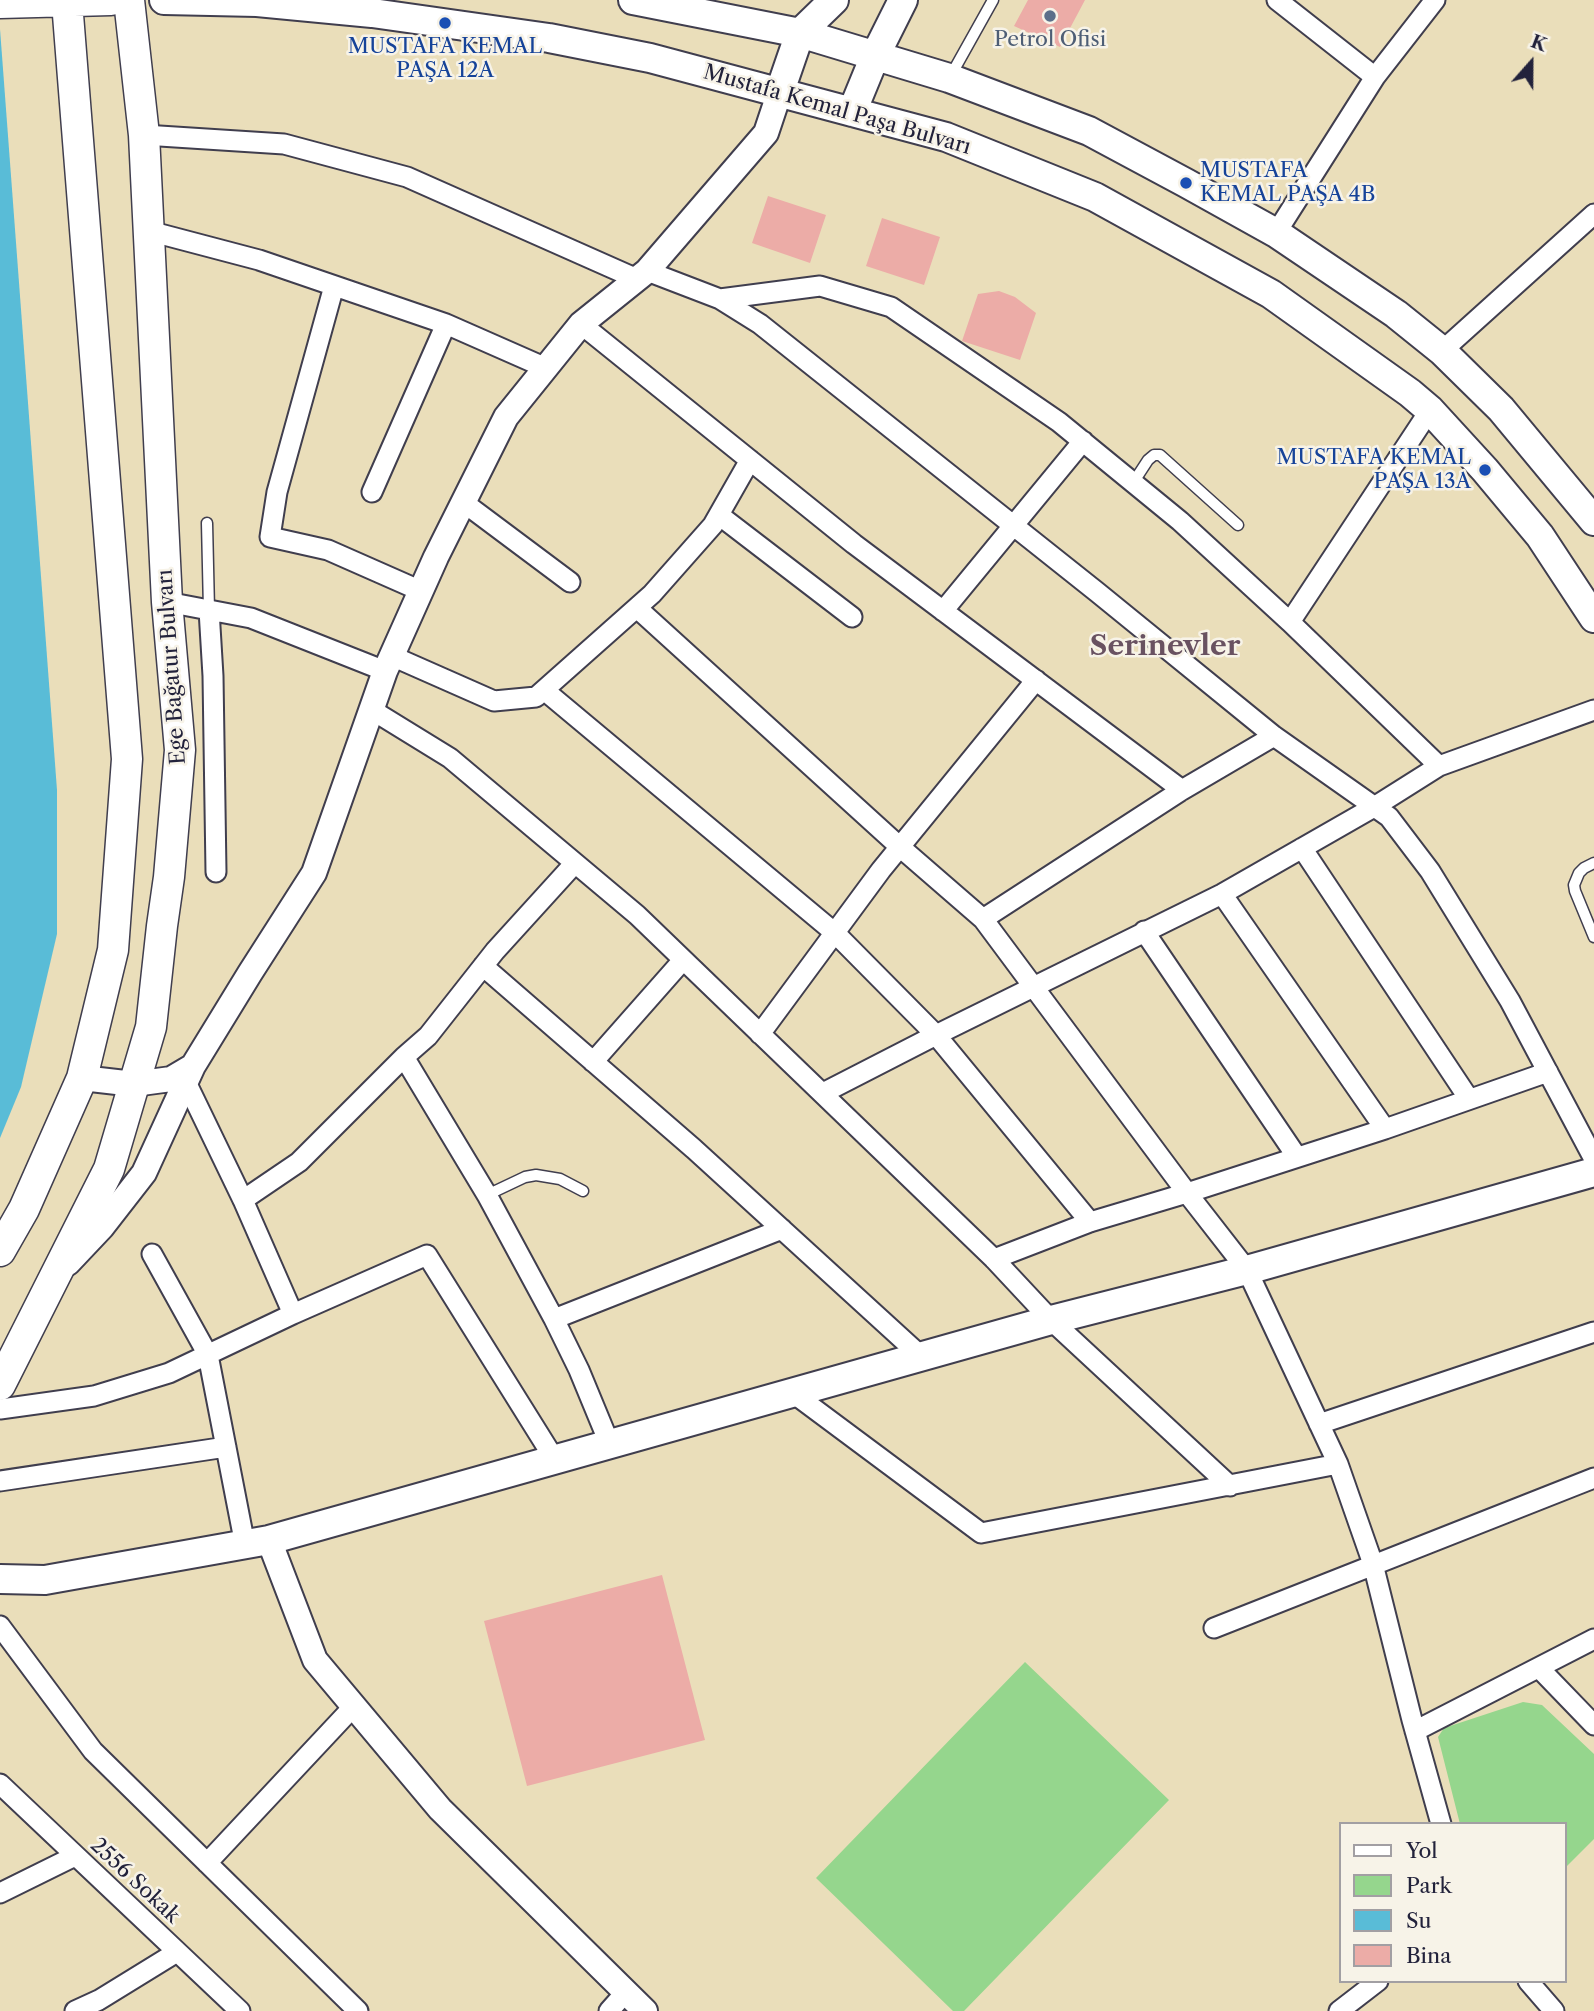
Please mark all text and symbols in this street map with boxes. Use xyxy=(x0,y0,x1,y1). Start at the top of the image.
marker: Petrol Ofisi xyxy=(1042,8,1058,24)
marker: MUSTAFA KEMAL PAŞA 12A xyxy=(437,15,453,31)
place label: Petrol Ofisi xyxy=(994,27,1106,53)
north arrow xyxy=(1496,28,1566,98)
text: K xyxy=(1527,29,1550,56)
place label: MUSTAFA KEMAL PAŞA 12A xyxy=(348,34,542,84)
street label: Mustafa Kemal Paşa Bulvarı xyxy=(701,60,973,160)
place label: MUSTAFA KEMAL PAŞA 4B xyxy=(1200,158,1375,208)
marker: MUSTAFA KEMAL PAŞA 4B xyxy=(1178,175,1194,191)
place label: MUSTAFA KEMAL PAŞA 13A xyxy=(1276,445,1471,495)
marker: MUSTAFA KEMAL PAŞA 13A xyxy=(1477,462,1493,478)
street label: Ege Bağatur Bulvarı xyxy=(153,568,191,766)
district label: Serinevler xyxy=(1089,630,1241,664)
legend xyxy=(1338,1822,1566,1983)
street label: 2556 Sokak xyxy=(85,1833,185,1929)
text: Yol xyxy=(1406,1838,1438,1863)
text: Park xyxy=(1406,1873,1452,1898)
text: Su xyxy=(1406,1908,1432,1933)
text: Bina xyxy=(1406,1943,1451,1968)

